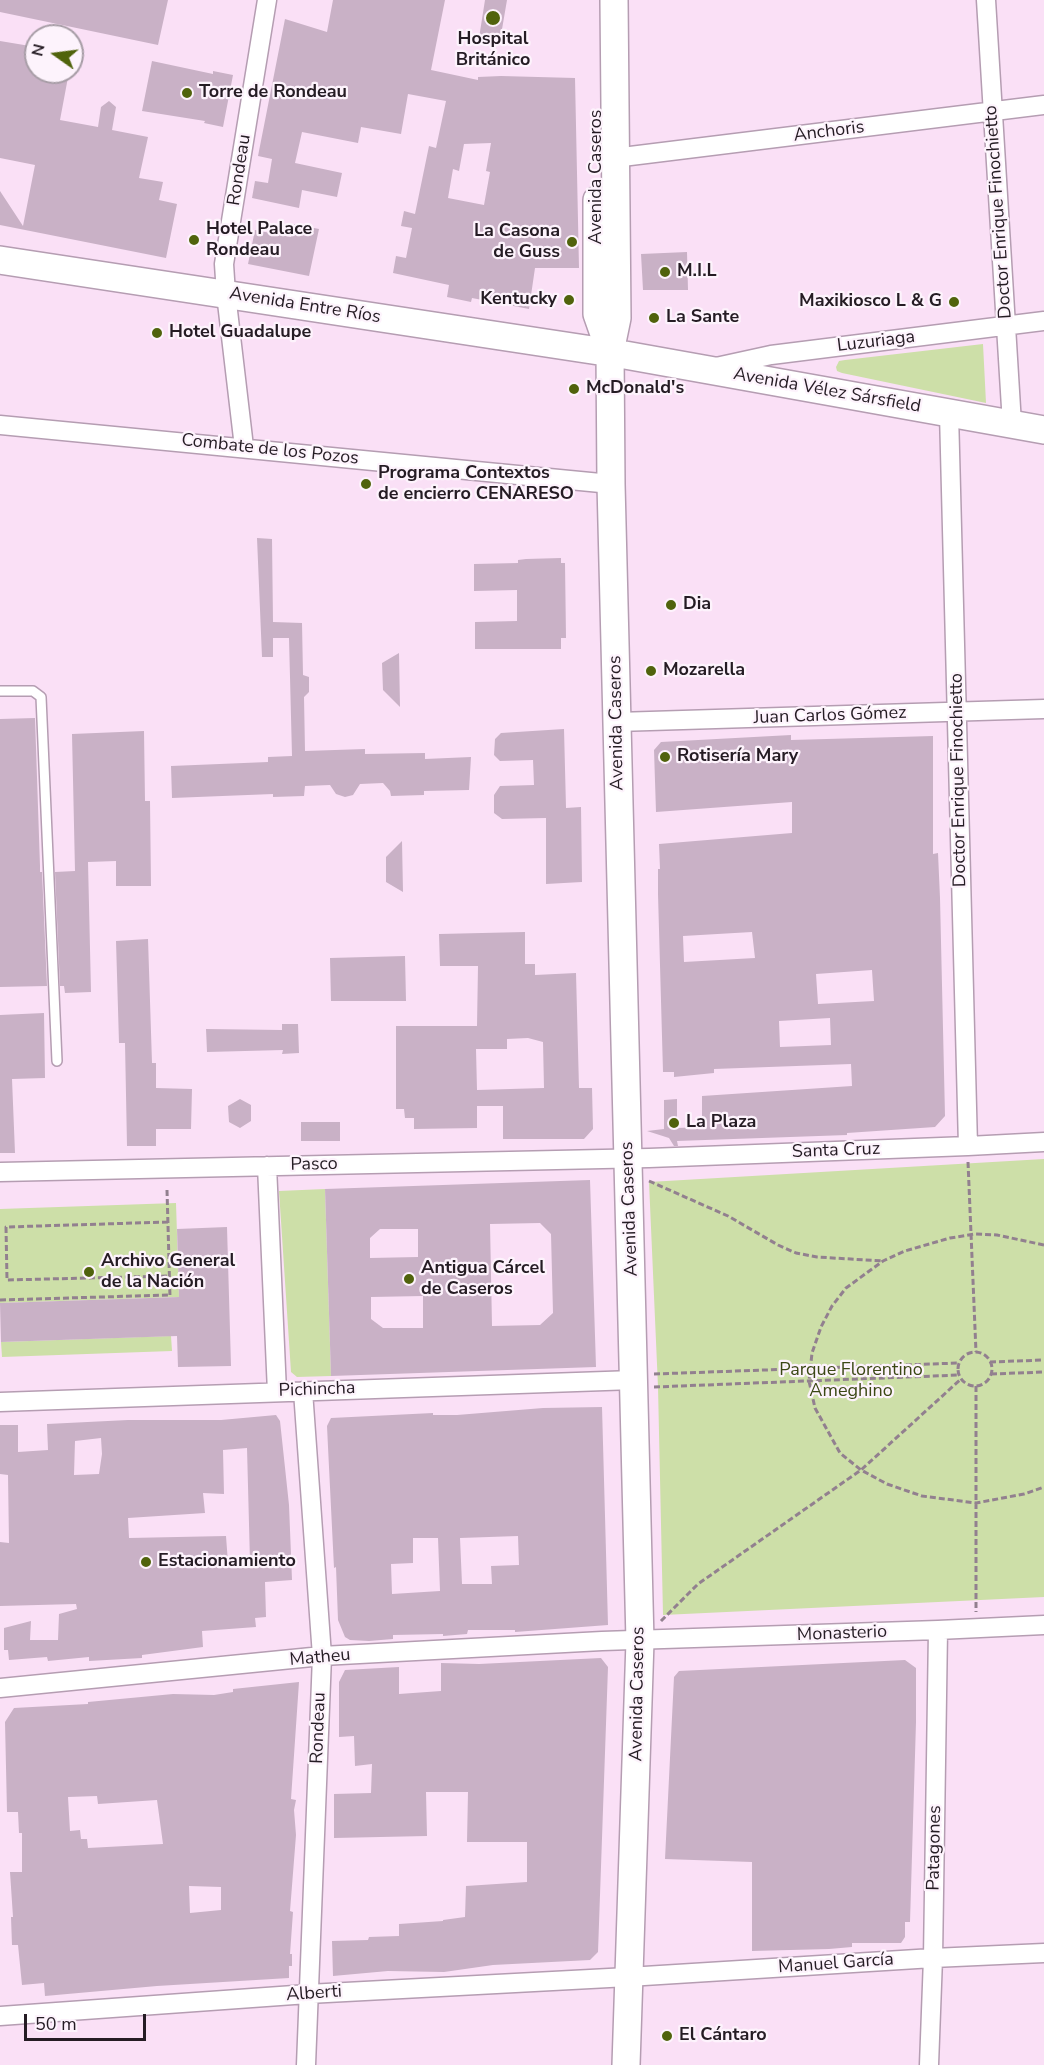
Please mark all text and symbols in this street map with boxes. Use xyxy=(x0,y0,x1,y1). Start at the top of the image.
marker: Hospital Británico xyxy=(484,9,502,27)
north arrow xyxy=(24,24,84,84)
place label: Hospital Británico xyxy=(456,29,530,72)
text: N xyxy=(26,42,51,59)
place label: Torre de Rondeau xyxy=(199,82,347,104)
marker: Torre de Rondeau xyxy=(180,86,194,100)
street label: Doctor Enrique Finochietto xyxy=(981,105,1017,319)
street label: Avenida Caseros xyxy=(586,109,608,245)
street label: Anchoris xyxy=(792,117,866,147)
street label: Rondeau xyxy=(224,133,256,207)
place label: Hotel Palace Rondeau xyxy=(206,219,312,262)
place label: La Casona de Guss xyxy=(474,221,560,264)
marker: Hotel Palace Rondeau xyxy=(187,233,201,247)
marker: La Casona de Guss xyxy=(565,235,579,249)
place label: M.I.L xyxy=(677,261,717,283)
marker: M.I.L xyxy=(658,265,672,279)
street label: Avenida Entre Ríos xyxy=(228,283,382,329)
place label: Kentucky xyxy=(480,289,557,311)
place label: Maxikiosco L & G xyxy=(799,291,942,313)
marker: Kentucky xyxy=(562,293,576,307)
marker: Maxikiosco L & G xyxy=(947,295,961,309)
place label: La Sante xyxy=(666,307,739,329)
marker: La Sante xyxy=(647,311,661,325)
place label: Hotel Guadalupe xyxy=(169,322,311,344)
marker: Hotel Guadalupe xyxy=(150,326,164,340)
street label: Luzuriaga xyxy=(836,327,916,357)
street label: Avenida Vélez Sársfield xyxy=(732,364,922,418)
place label: McDonald's xyxy=(586,378,684,400)
marker: McDonald's xyxy=(567,382,581,396)
street label: Combate de los Pozos xyxy=(180,430,360,470)
place label: Programa Contextos de encierro CENARESO xyxy=(378,463,574,506)
marker: Programa Contextos de encierro CENARESO xyxy=(359,477,373,491)
place label: Dia xyxy=(683,594,711,616)
marker: Dia xyxy=(664,598,678,612)
street label: Avenida Caseros xyxy=(605,655,629,791)
place label: Mozarella xyxy=(663,660,745,682)
marker: Mozarella xyxy=(644,664,658,678)
street label: Doctor Enrique Finochietto xyxy=(946,673,972,887)
street label: Juan Carlos Gómez xyxy=(753,703,907,729)
place label: Rotisería Mary xyxy=(677,746,798,768)
marker: Rotisería Mary xyxy=(658,750,672,764)
place label: La Plaza xyxy=(686,1112,756,1134)
marker: La Plaza xyxy=(667,1116,681,1130)
street label: Santa Cruz xyxy=(792,1139,880,1163)
street label: Avenida Caseros xyxy=(617,1141,643,1277)
street label: Pasco xyxy=(290,1154,338,1176)
place label: Archivo General de la Nación xyxy=(101,1251,235,1294)
place label: Antigua Cárcel de Caseros xyxy=(421,1258,545,1300)
marker: Archivo General de la Nación xyxy=(82,1265,96,1279)
marker: Antigua Cárcel de Caseros xyxy=(402,1272,416,1286)
park label: Parque Florentino Ameghino xyxy=(779,1360,923,1402)
street label: Pichincha xyxy=(278,1378,356,1402)
place label: Estacionamiento xyxy=(158,1551,296,1573)
marker: Estacionamiento xyxy=(139,1555,153,1569)
street label: Monasterio xyxy=(797,1622,887,1646)
street label: Avenida Caseros xyxy=(626,1626,650,1762)
street label: Matheu xyxy=(289,1645,351,1671)
street label: Rondeau xyxy=(307,1692,331,1764)
street label: Patagones xyxy=(923,1805,947,1891)
street label: Manuel García xyxy=(778,1949,894,1979)
street label: Alberti xyxy=(285,1981,343,2007)
scale bar xyxy=(27,2002,148,2040)
text: 50 m xyxy=(35,2012,77,2036)
place label: El Cántaro xyxy=(679,2025,767,2047)
marker: El Cántaro xyxy=(660,2029,674,2043)

